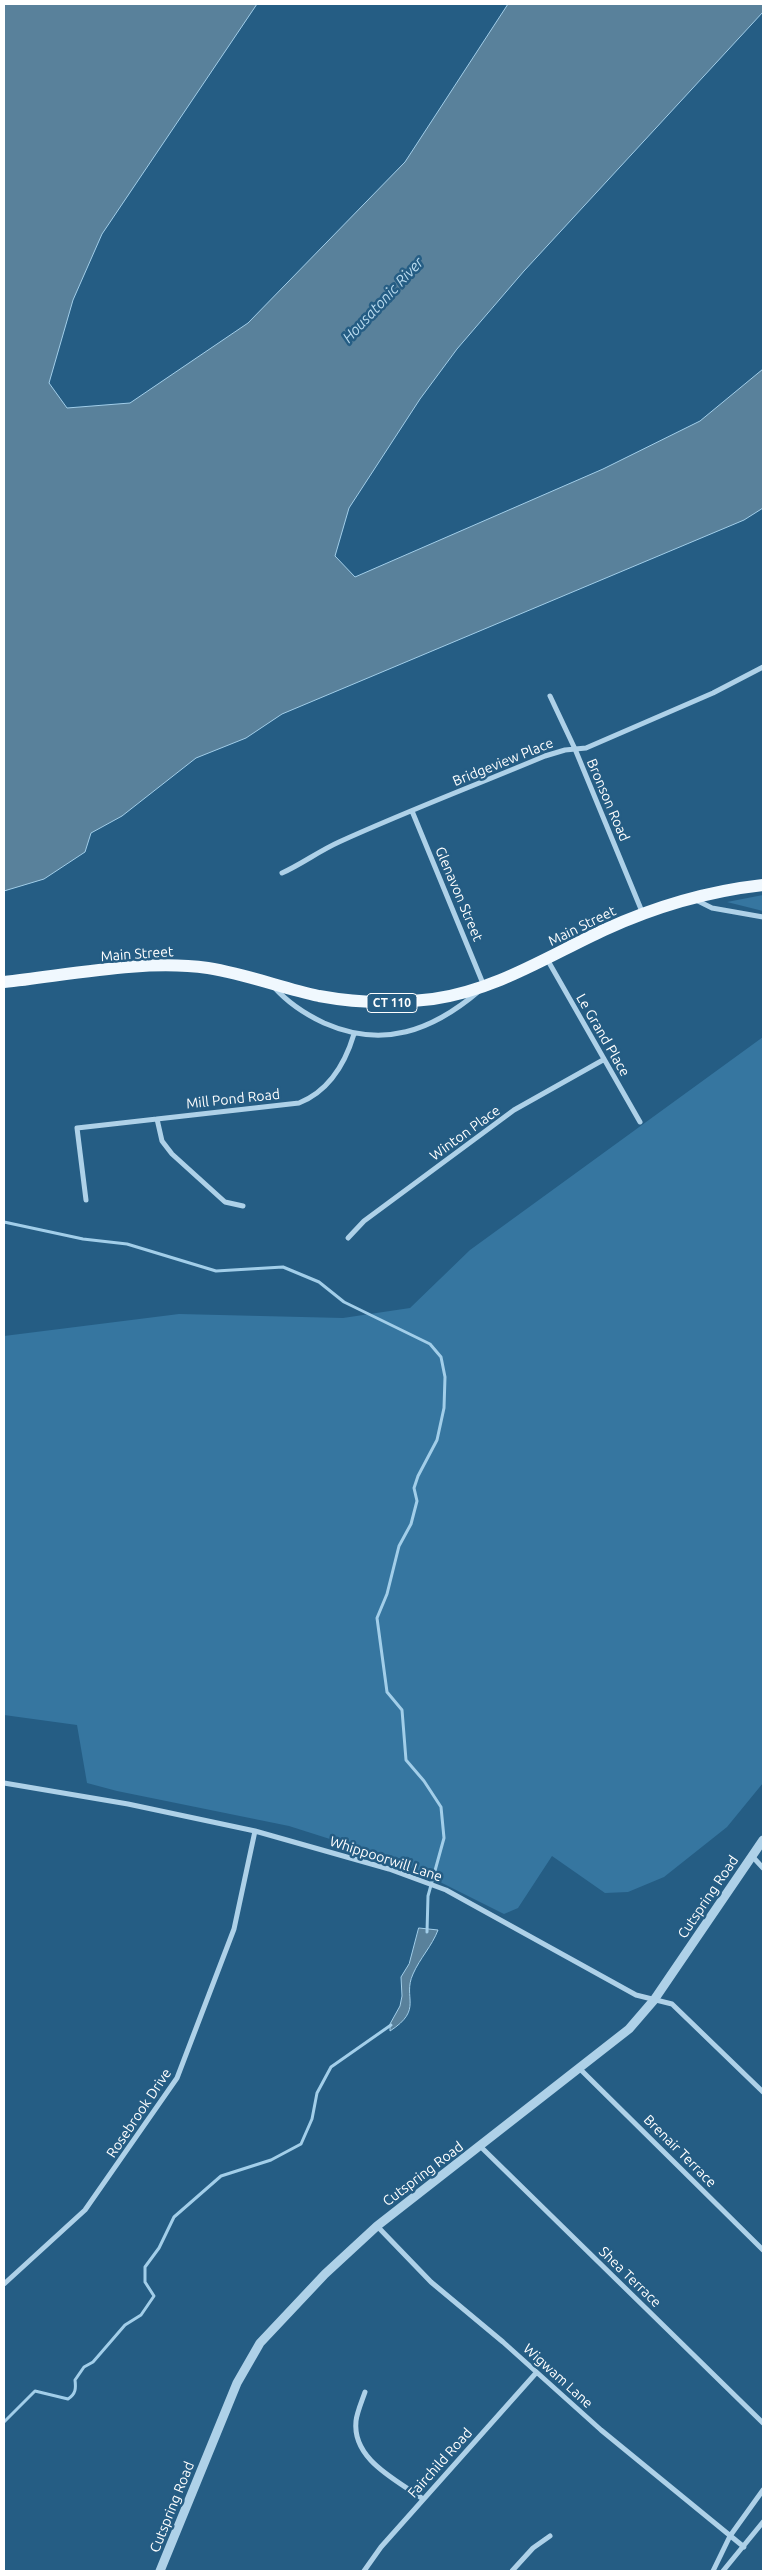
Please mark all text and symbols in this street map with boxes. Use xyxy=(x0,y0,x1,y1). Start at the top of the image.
water label: Housatonic River xyxy=(339,253,427,347)
street label: Bridgeview Place xyxy=(450,734,556,790)
street label: Bronson Road xyxy=(583,756,633,844)
street label: Glenavon Street xyxy=(432,844,486,944)
street label: Main Street xyxy=(545,902,619,950)
street label: Main Street xyxy=(100,943,174,965)
street label: Le Grand Place xyxy=(573,991,633,1079)
road number: CT 110 xyxy=(367,994,417,1012)
street label: Mill Pond Road xyxy=(185,1086,281,1112)
street label: Winton Place xyxy=(427,1102,503,1164)
street label: Whippoorwill Lane xyxy=(328,1833,444,1885)
street label: Cutspring Road xyxy=(674,1852,742,1942)
street label: Rosebrook Drive xyxy=(103,2065,175,2161)
street label: Brenair Terrace xyxy=(640,2111,720,2191)
street label: Cutspring Road xyxy=(379,2138,467,2210)
street label: Shea Terrace xyxy=(595,2243,665,2311)
street label: Wigwam Lane xyxy=(520,2340,596,2412)
street label: Fairchild Road xyxy=(404,2425,476,2501)
street label: Cutspring Road xyxy=(146,2459,198,2555)

